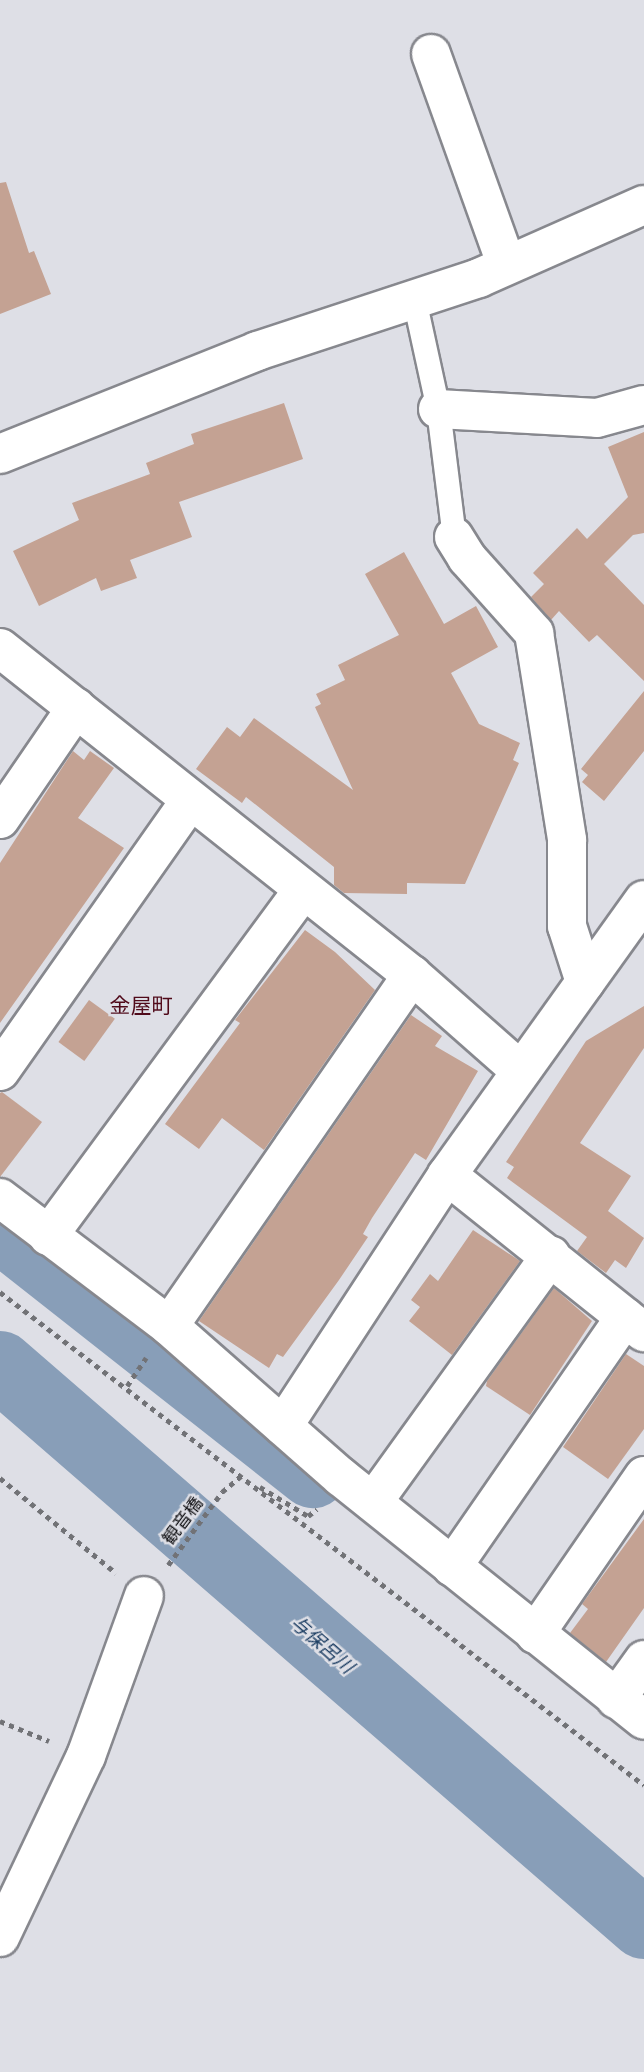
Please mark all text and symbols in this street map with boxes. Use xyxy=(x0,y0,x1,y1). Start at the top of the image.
district label: 金屋町 xyxy=(110,993,172,1019)
street label: 観音橋 xyxy=(158,1493,208,1549)
water label: 与保呂川 xyxy=(286,1611,358,1679)

